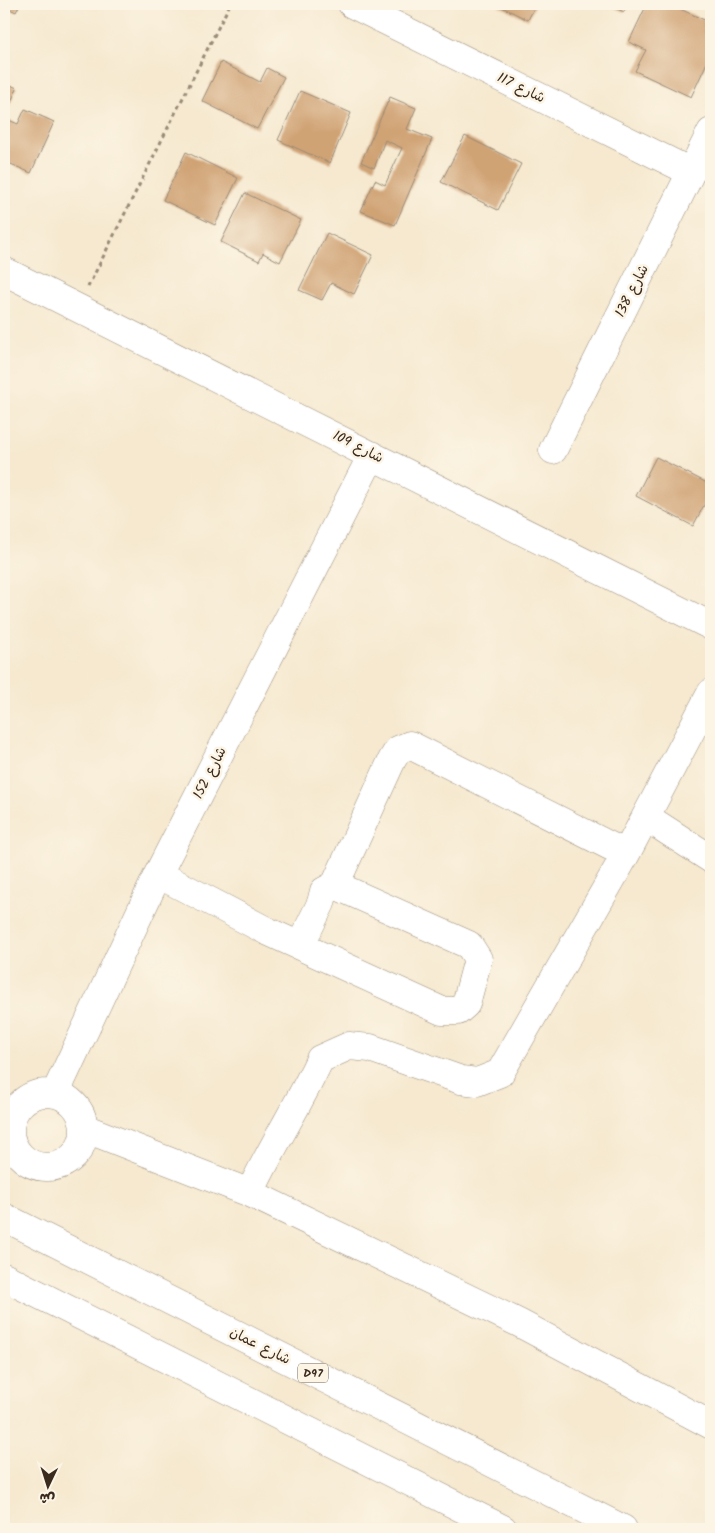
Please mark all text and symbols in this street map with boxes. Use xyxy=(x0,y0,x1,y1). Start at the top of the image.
street label: شارع 117 xyxy=(493,67,549,109)
street label: شارع 138 xyxy=(609,261,655,321)
street label: شارع 109 xyxy=(329,425,387,469)
street label: شارع 152 xyxy=(187,743,233,803)
street label: شارع عمان xyxy=(226,1321,294,1371)
road number: D97 xyxy=(298,1364,328,1382)
north arrow xyxy=(22,1460,72,1510)
text: ش xyxy=(39,1486,56,1509)

